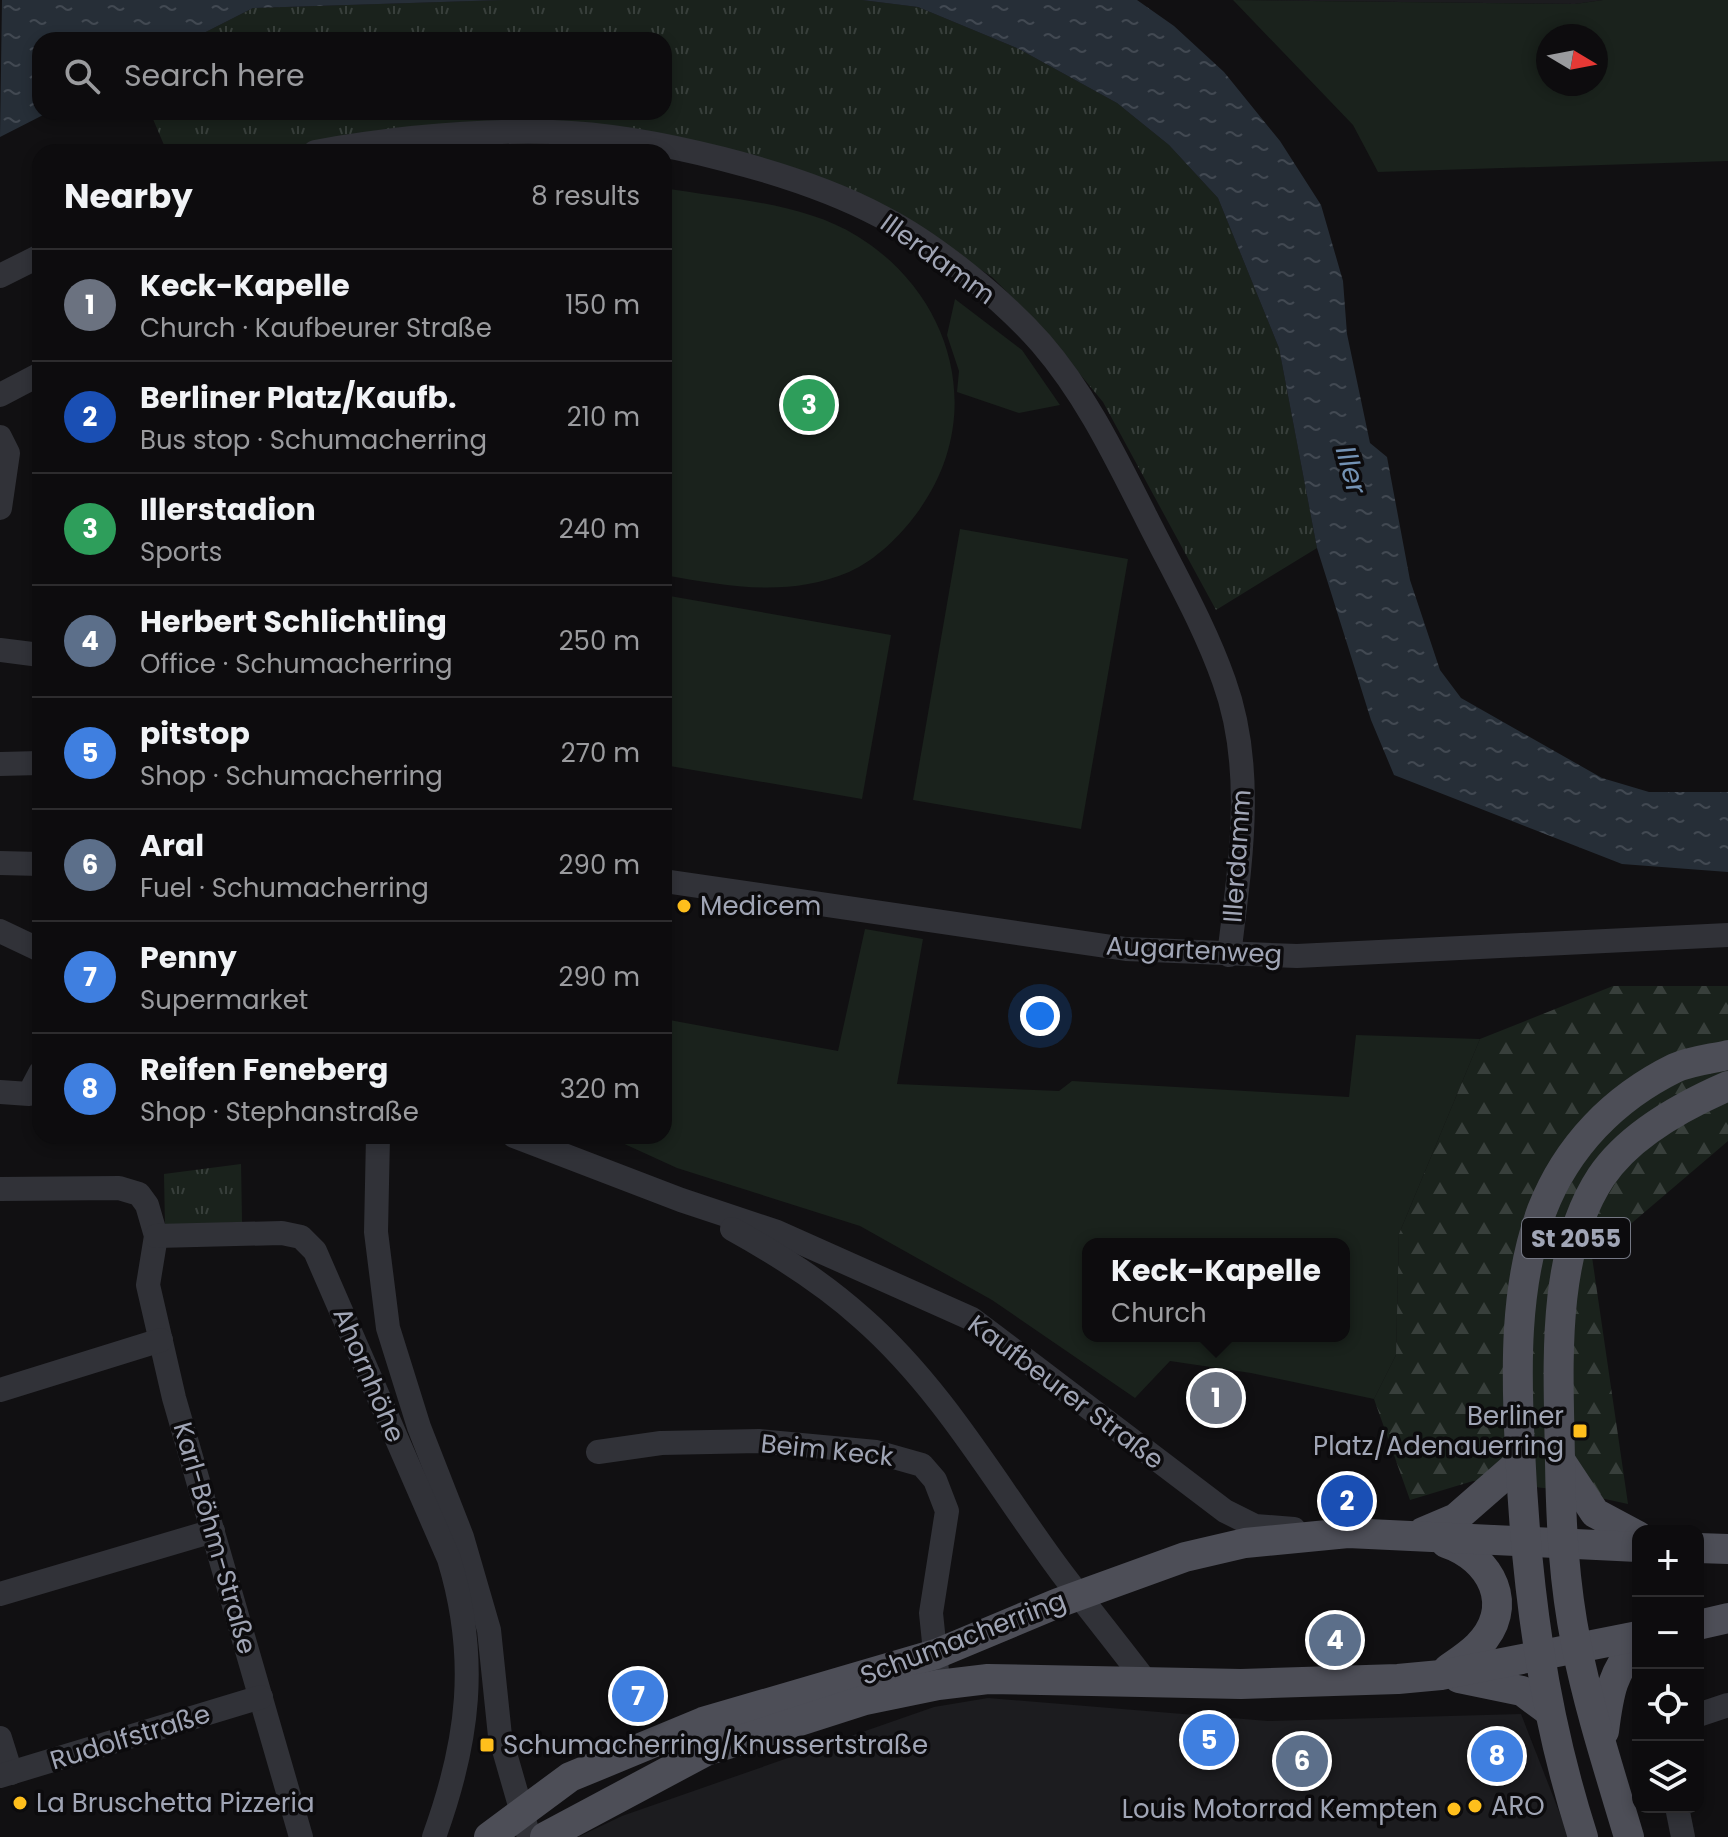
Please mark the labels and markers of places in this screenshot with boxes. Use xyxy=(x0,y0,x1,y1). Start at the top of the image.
pin: 3 xyxy=(783,375,835,435)
place label: Medicem xyxy=(700,888,821,924)
marker: Medicem xyxy=(675,897,693,915)
pin: 1 xyxy=(1190,1368,1242,1428)
place label: Berliner Platz/Adenauerring xyxy=(1313,1398,1564,1464)
marker: Berliner Platz/Adenauerring xyxy=(1571,1422,1589,1440)
pin: 2 xyxy=(1321,1471,1373,1531)
pin: 4 xyxy=(1309,1610,1361,1670)
pin: 7 xyxy=(612,1666,664,1726)
pin: 5 xyxy=(1183,1710,1235,1770)
pin: 8 xyxy=(1471,1726,1523,1786)
place label: Schumacherring/Knussertstraße xyxy=(503,1727,928,1763)
pin: 6 xyxy=(1276,1731,1328,1791)
marker: Schumacherring/Knussertstraße xyxy=(478,1736,496,1754)
place label: La Bruschetta Pizzeria xyxy=(36,1785,315,1821)
place label: ARO xyxy=(1491,1788,1545,1824)
place label: Louis Motorrad Kempten xyxy=(1122,1791,1438,1827)
marker: La Bruschetta Pizzeria xyxy=(11,1794,29,1812)
marker: ARO xyxy=(1466,1797,1484,1815)
marker: Louis Motorrad Kempten xyxy=(1445,1800,1463,1818)

